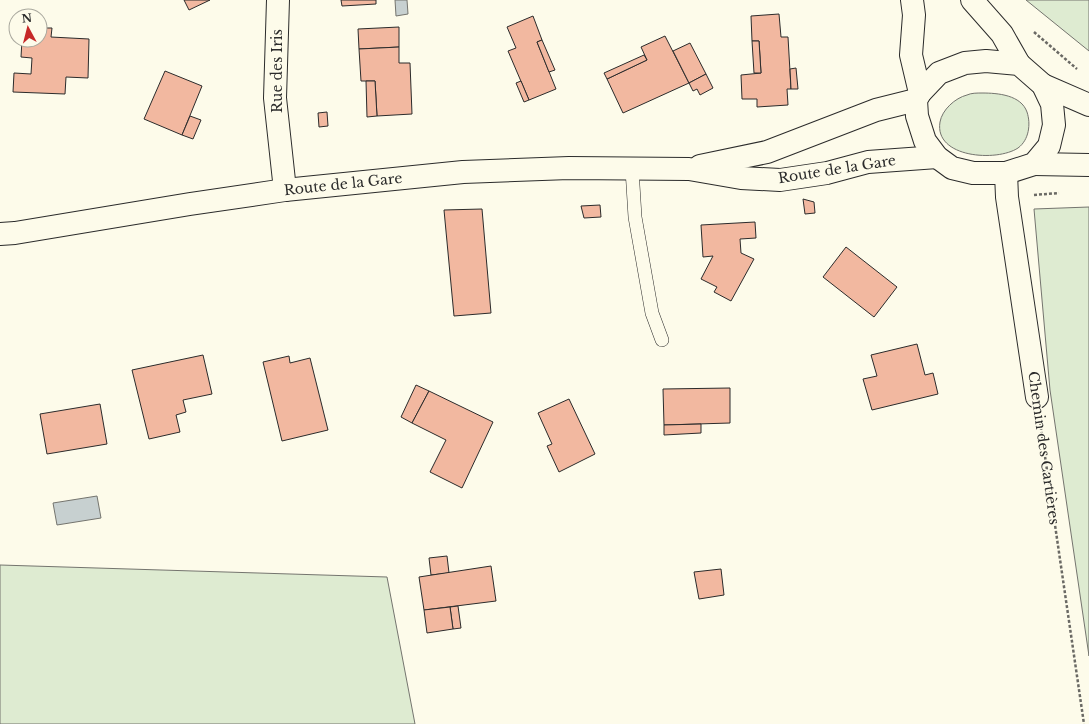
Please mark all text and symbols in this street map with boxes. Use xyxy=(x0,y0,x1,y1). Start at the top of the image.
north arrow xyxy=(8,8,48,48)
text: N xyxy=(21,10,33,26)
street label: Rue des Iris xyxy=(268,29,286,113)
street label: Route de la Gare xyxy=(777,151,897,187)
street label: Route de la Gare xyxy=(283,169,403,199)
street label: Chemin des Cartières xyxy=(1024,370,1064,526)

